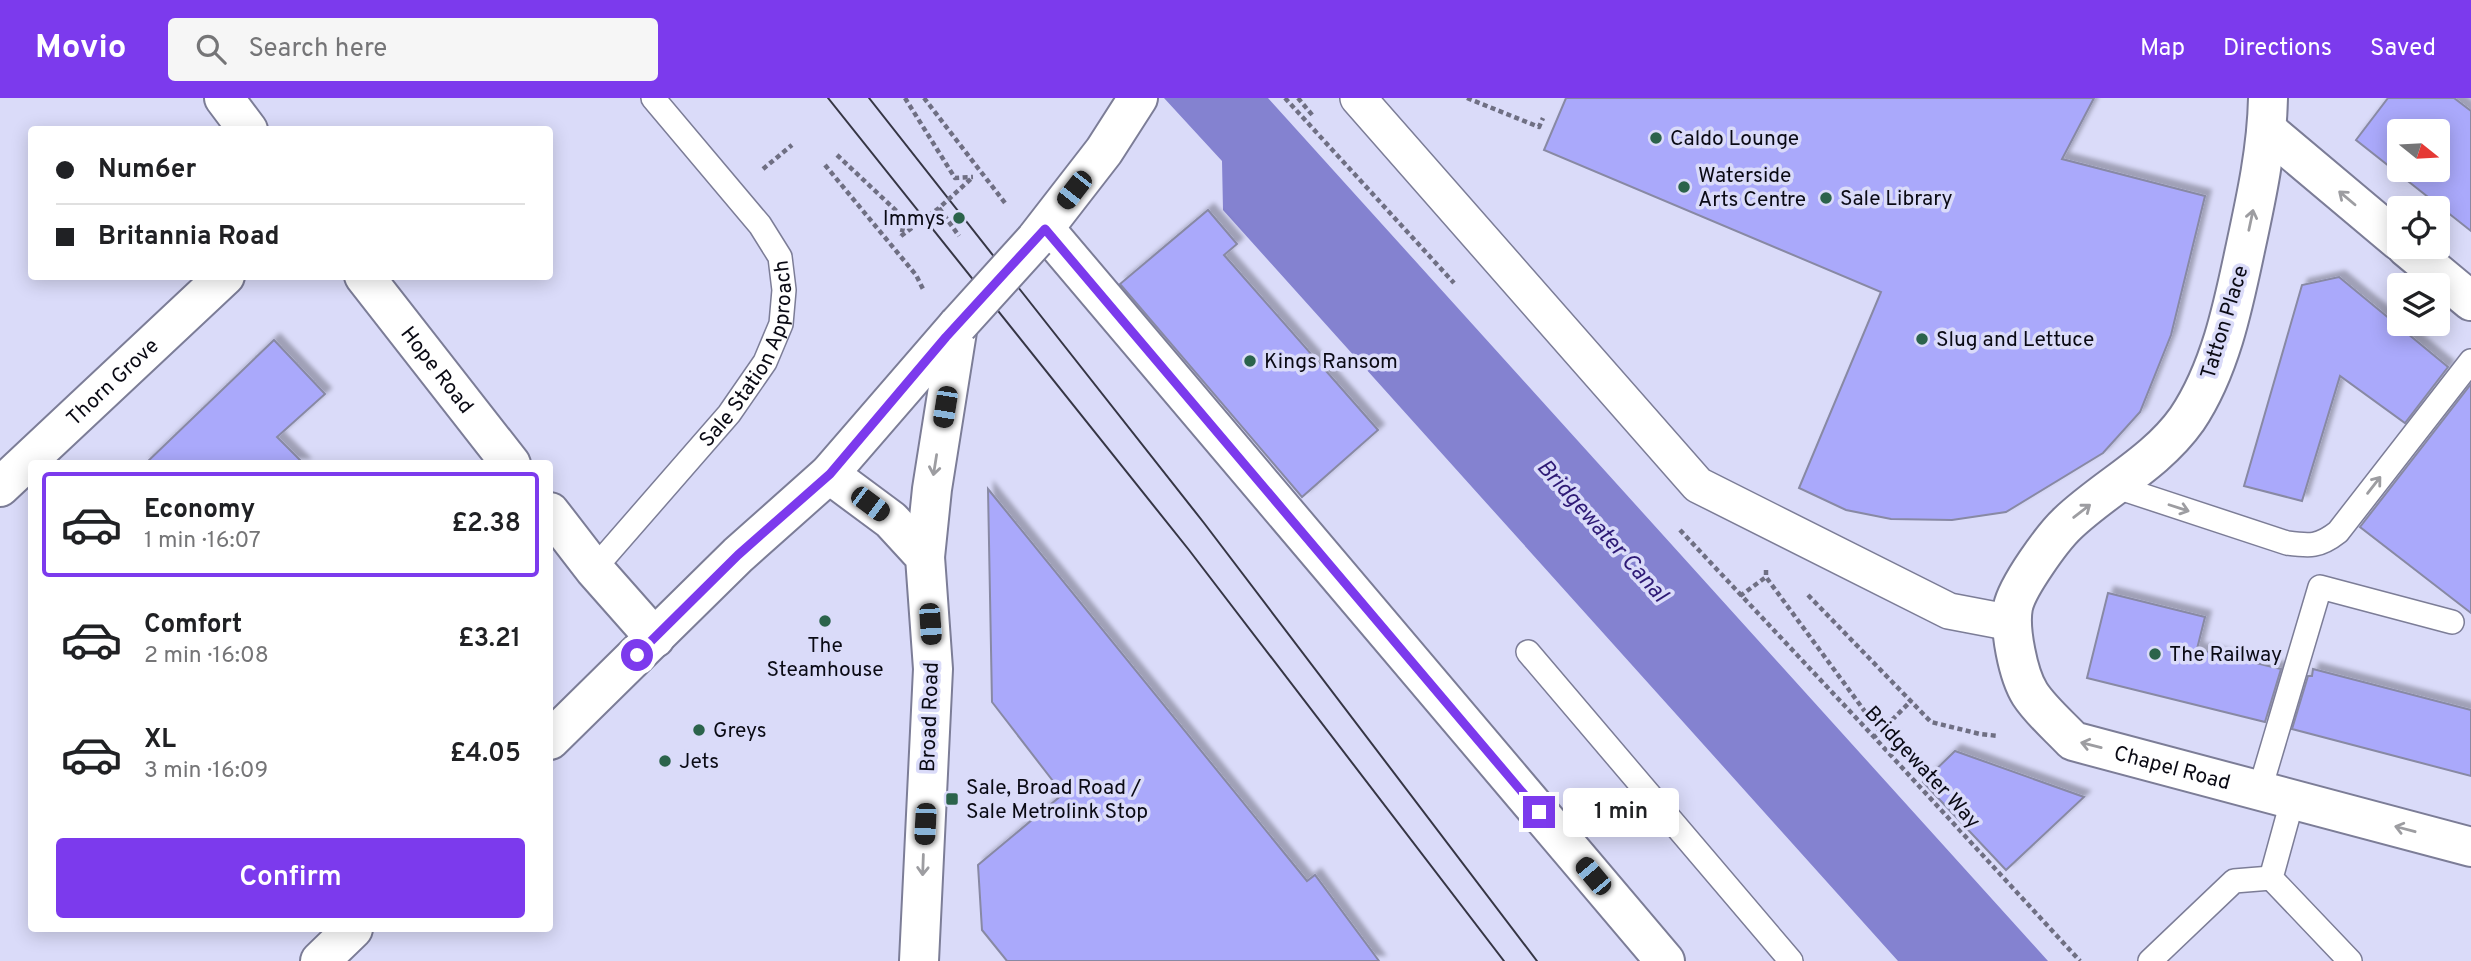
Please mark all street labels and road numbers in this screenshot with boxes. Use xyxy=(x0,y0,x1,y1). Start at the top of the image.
street label: Sale Station Approach xyxy=(694,259,799,454)
street label: Tatton Place xyxy=(2195,262,2256,383)
street label: Hope Road xyxy=(394,322,479,420)
street label: Thorn Grove xyxy=(62,333,165,432)
street label: Broad Road xyxy=(915,662,946,773)
street label: Bridgewater Way xyxy=(1858,701,1986,835)
street label: Chapel Road xyxy=(2111,740,2233,797)

